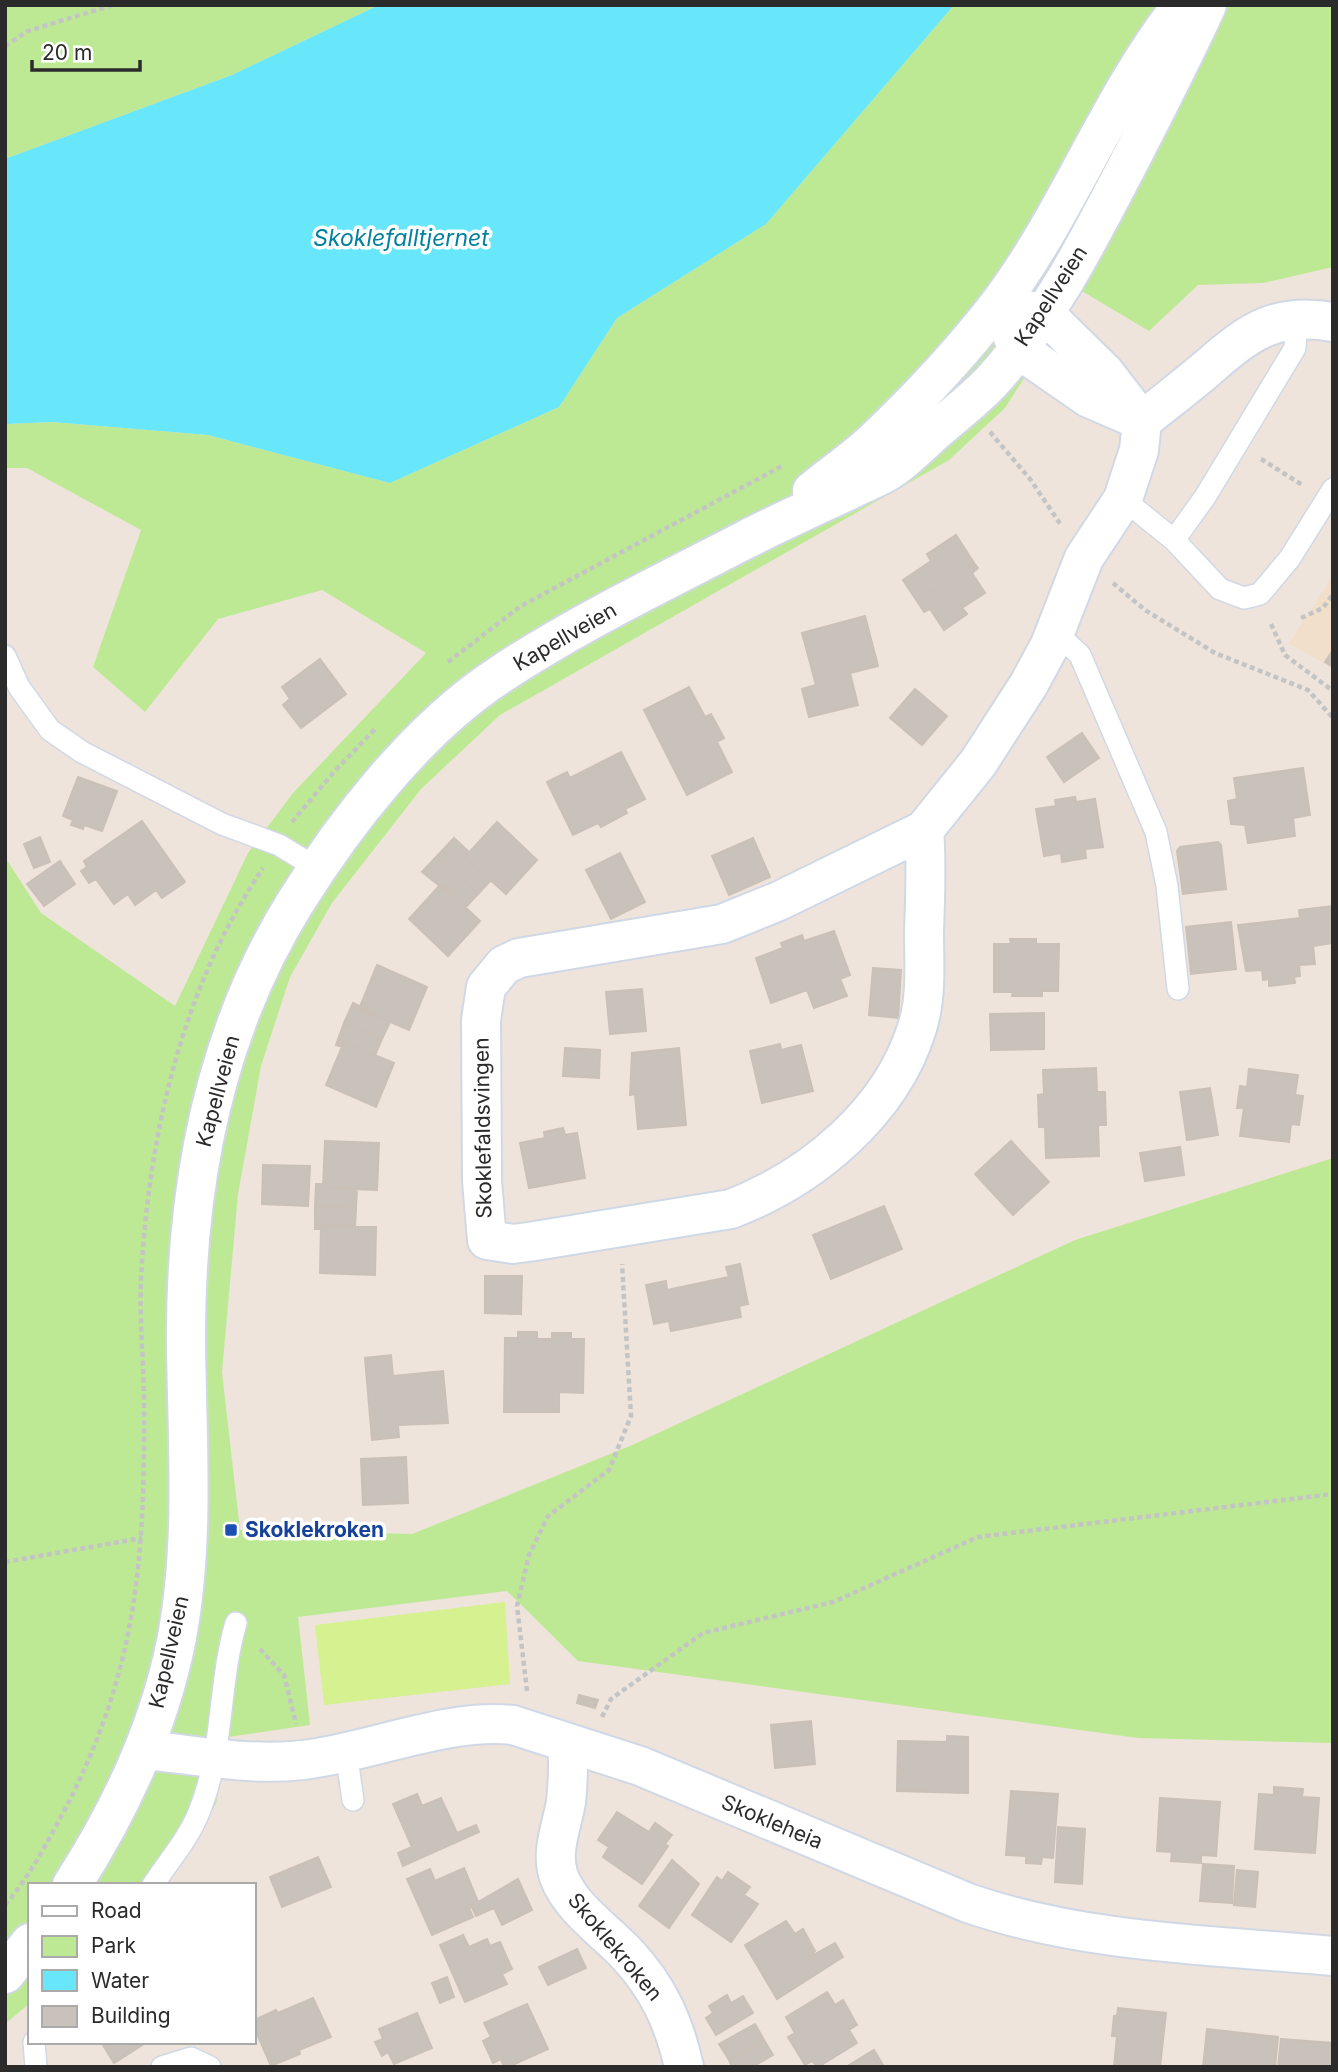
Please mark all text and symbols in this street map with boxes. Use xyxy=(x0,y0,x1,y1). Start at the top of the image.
scale bar xyxy=(32,28,140,72)
text: 20 m xyxy=(42,40,92,65)
water label: Skoklefalltjernet xyxy=(313,224,489,252)
street label: Kapellveien xyxy=(1009,241,1092,351)
street label: Kapellveien xyxy=(509,597,621,676)
street label: Kapellveien xyxy=(191,1032,244,1149)
street label: Skoklefaldsvingen xyxy=(468,1037,497,1219)
place label: Skoklekroken xyxy=(245,1517,384,1542)
marker: Skoklekroken xyxy=(223,1522,239,1538)
street label: Kapellveien xyxy=(143,1593,194,1711)
street label: Skokleheia xyxy=(718,1789,827,1854)
legend xyxy=(28,1883,256,2044)
street label: Skoklekroken xyxy=(563,1888,668,2006)
text: Road xyxy=(91,1898,142,1923)
text: Park xyxy=(91,1933,136,1958)
text: Water xyxy=(91,1968,149,1993)
text: Building xyxy=(91,2003,171,2028)

